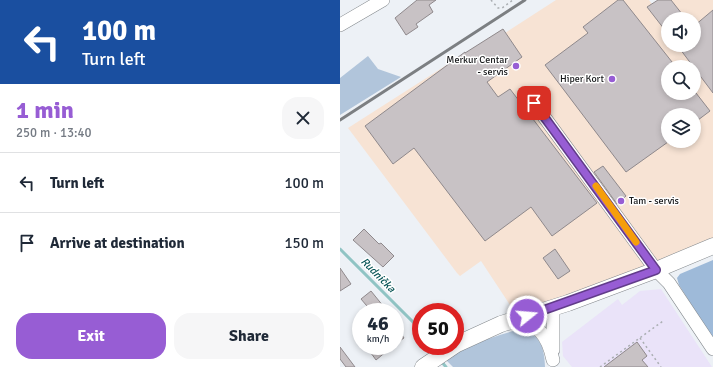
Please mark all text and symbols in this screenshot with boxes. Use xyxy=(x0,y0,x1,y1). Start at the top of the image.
map controls xyxy=(661,12,701,148)
button: sound xyxy=(661,12,701,52)
text: 100 m xyxy=(82,14,156,48)
icon: left xyxy=(16,16,68,68)
text: Turn left xyxy=(82,48,145,70)
place label: Merkur Centar - servis xyxy=(446,54,509,78)
button: search xyxy=(661,60,701,100)
marker: Merkur Centar - servis xyxy=(511,61,521,71)
place label: Hiper Kort xyxy=(560,73,604,85)
marker: Hiper Kort xyxy=(607,74,617,84)
pin xyxy=(517,86,551,120)
icon: arrive xyxy=(523,92,545,114)
text: 1 min xyxy=(16,95,74,125)
button: close xyxy=(282,97,324,139)
button: layers xyxy=(661,108,701,148)
text: 250 m · 13:40 xyxy=(16,125,92,141)
icon: left xyxy=(16,172,38,194)
text: Turn left xyxy=(50,174,104,192)
text: 100 m xyxy=(284,174,324,192)
place label: Tam - servis xyxy=(629,195,680,207)
marker: Tam - servis xyxy=(616,196,626,206)
icon: arrive xyxy=(16,232,38,254)
text: Arrive at destination xyxy=(50,234,185,252)
text: 150 m xyxy=(284,234,324,252)
water label: Rudnička xyxy=(358,255,398,295)
position arrow xyxy=(506,295,548,337)
speed limit sign: 50 xyxy=(412,303,464,355)
text: 46 xyxy=(367,311,389,336)
button: Exit xyxy=(16,313,166,359)
button: Share xyxy=(174,313,324,359)
text: km/h xyxy=(367,333,389,345)

